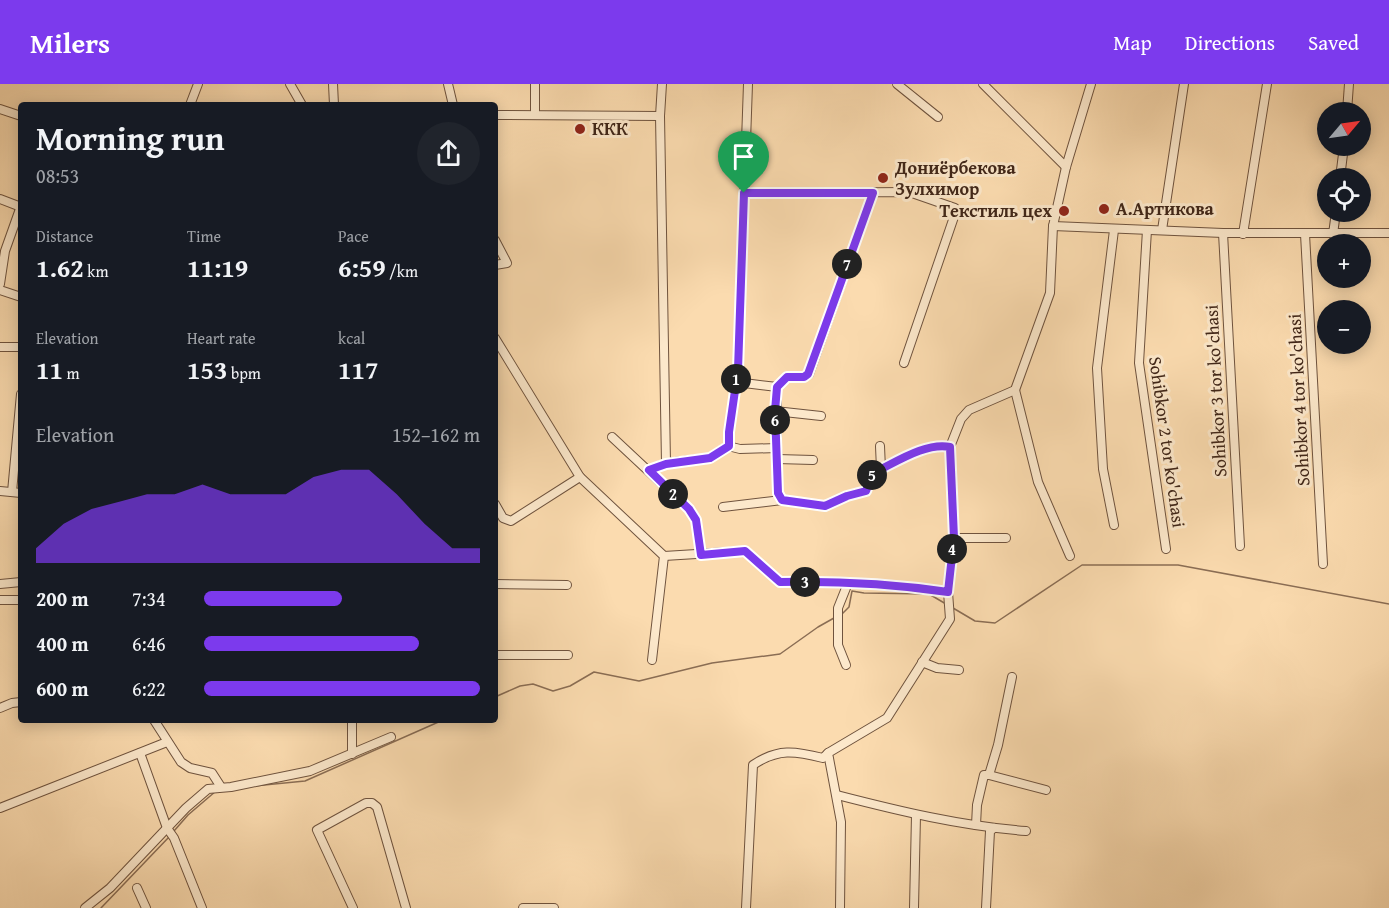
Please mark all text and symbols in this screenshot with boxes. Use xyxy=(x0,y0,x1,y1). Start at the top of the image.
text: Milers xyxy=(30,22,110,63)
text: Map xyxy=(1113,27,1152,58)
text: Directions xyxy=(1185,27,1275,58)
text: Saved xyxy=(1308,27,1359,58)
north arrow xyxy=(1317,102,1371,156)
map controls xyxy=(1317,102,1371,354)
text: Morning run xyxy=(36,114,225,162)
place label: ККК xyxy=(592,115,628,142)
button: share xyxy=(417,122,480,185)
marker: ККК xyxy=(573,122,587,136)
pin xyxy=(718,131,769,193)
icon: arrive xyxy=(727,140,760,173)
place label: Дониёрбекова Зулхимор xyxy=(894,154,1017,202)
text: 08:53 xyxy=(36,161,79,190)
button: locate xyxy=(1317,168,1371,222)
marker: Дониёрбекова Зулхимор xyxy=(876,171,890,185)
place label: А.Артикова xyxy=(1116,195,1215,222)
place label: Текстиль цех xyxy=(939,197,1053,224)
marker: А.Артикова xyxy=(1097,202,1111,216)
marker: Текстиль цех xyxy=(1057,204,1071,218)
text: Distance xyxy=(36,224,93,248)
text: Time xyxy=(187,224,221,248)
text: Pace xyxy=(338,224,369,248)
button: + xyxy=(1317,234,1371,288)
text: 1.62 xyxy=(36,248,84,287)
text: 11:19 xyxy=(187,248,248,287)
text: 6:59 xyxy=(338,248,386,287)
pin: 7 xyxy=(832,249,862,279)
text: 7 xyxy=(843,252,851,276)
text: km xyxy=(84,259,108,283)
text: /km xyxy=(386,259,418,283)
button: − xyxy=(1317,300,1371,354)
street label: Sohibkor 3 tor ko'chasi xyxy=(1198,304,1233,478)
street label: Sohibkor 4 tor ko'chasi xyxy=(1281,313,1316,487)
text: Elevation xyxy=(36,326,99,350)
text: Heart rate xyxy=(187,326,256,350)
text: kcal xyxy=(338,326,365,350)
text: 11 xyxy=(36,350,63,389)
text: 153 xyxy=(187,350,227,389)
text: 117 xyxy=(338,350,378,389)
street label: Sohibkor 2 tor ko'chasi xyxy=(1142,355,1193,529)
text: m xyxy=(63,361,80,385)
text: bpm xyxy=(227,361,261,385)
pin: 1 xyxy=(721,364,751,394)
text: 1 xyxy=(732,367,740,391)
pin: 6 xyxy=(760,405,790,435)
text: 6 xyxy=(771,408,779,432)
text: Elevation xyxy=(36,420,114,449)
text: 152–162 m xyxy=(392,420,480,449)
pin: 5 xyxy=(857,460,887,490)
text: 5 xyxy=(868,463,876,487)
pin: 2 xyxy=(658,479,688,509)
text: 2 xyxy=(669,482,677,506)
pin: 4 xyxy=(937,534,967,564)
text: 4 xyxy=(948,537,956,561)
pin: 3 xyxy=(790,567,820,597)
text: 3 xyxy=(801,570,809,594)
text: 200 m xyxy=(36,584,89,613)
text: 7:34 xyxy=(132,584,166,613)
text: 400 m xyxy=(36,629,89,658)
text: 6:46 xyxy=(132,629,166,658)
text: 600 m xyxy=(36,674,89,703)
text: 6:22 xyxy=(132,674,166,703)

